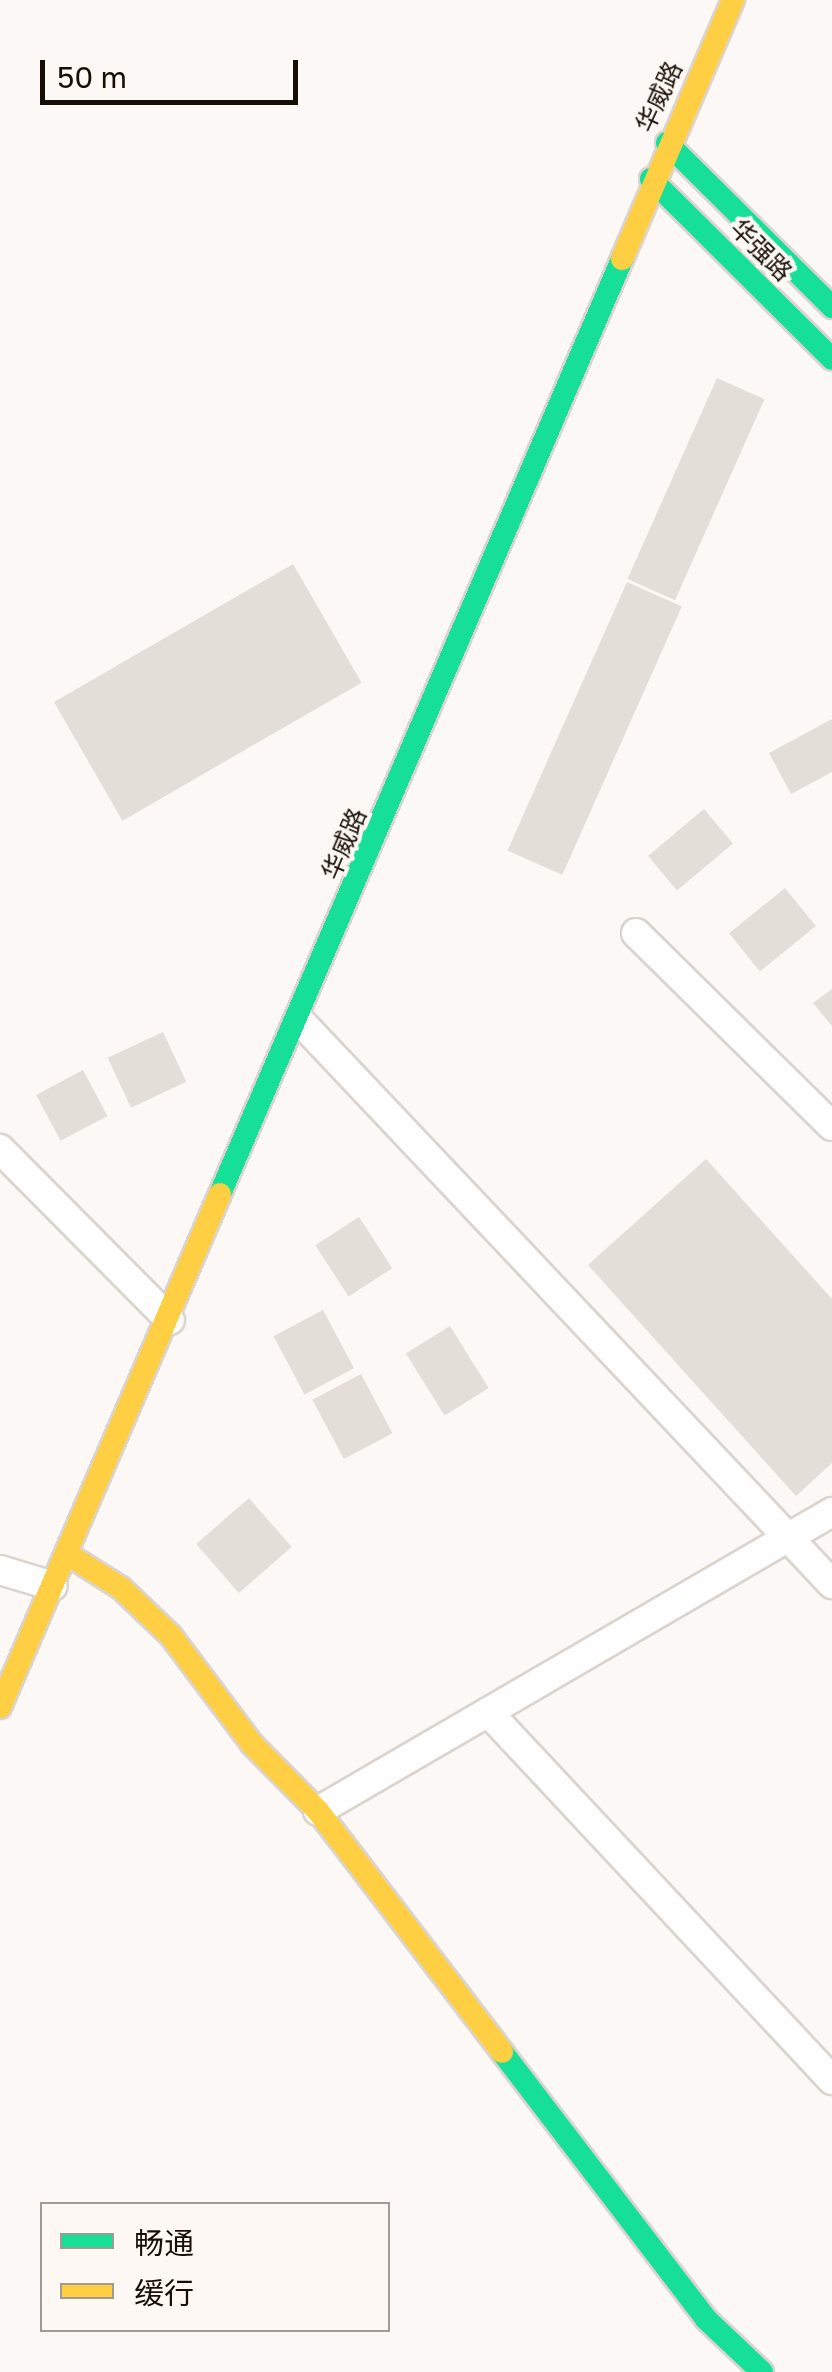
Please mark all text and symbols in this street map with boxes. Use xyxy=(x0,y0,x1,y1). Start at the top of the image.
scale bar xyxy=(45,40,302,102)
street label: 华威路 xyxy=(630,57,688,137)
text: 50 m xyxy=(57,59,127,95)
street label: 华强路 xyxy=(724,213,798,287)
street label: 华威路 xyxy=(316,804,372,884)
legend xyxy=(40,2202,390,2332)
text: 畅通 xyxy=(134,2225,194,2261)
text: 缓行 xyxy=(134,2275,194,2311)

